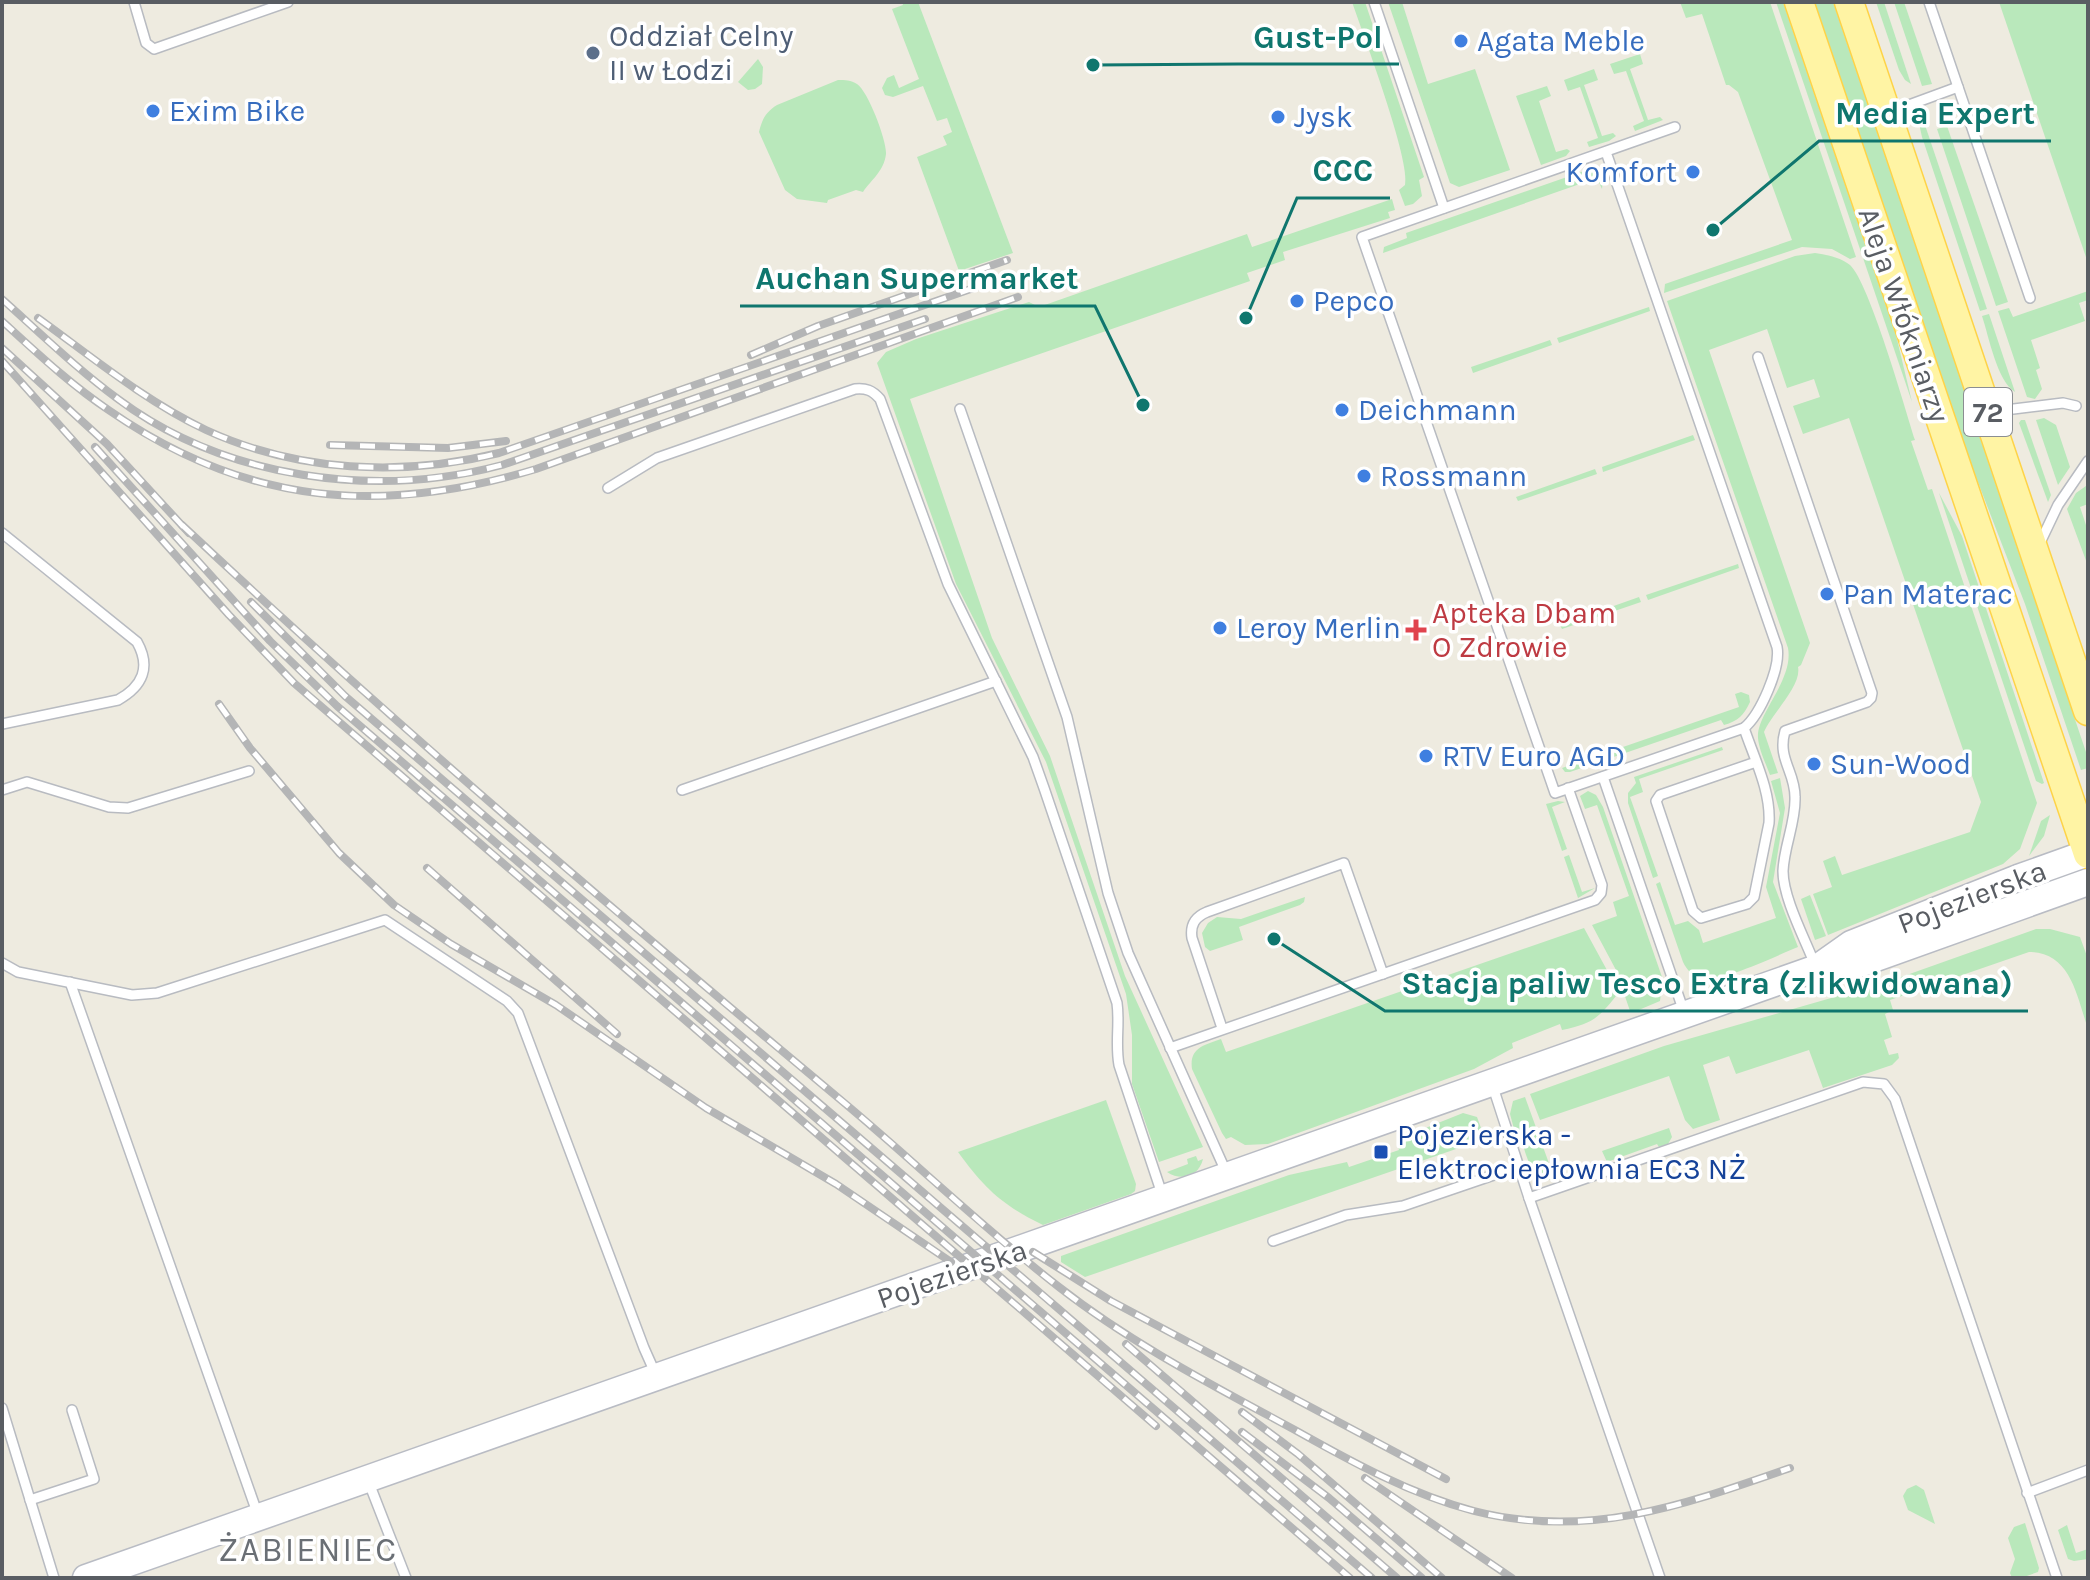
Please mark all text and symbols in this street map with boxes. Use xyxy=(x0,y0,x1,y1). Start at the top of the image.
callout: Gust-Pol xyxy=(1238,8,1399,64)
place label: Oddział Celny II w Łodzi xyxy=(609,18,793,88)
text: Gust-Pol xyxy=(1253,19,1383,56)
place label: Agata Meble xyxy=(1477,23,1645,59)
marker: Agata Meble xyxy=(1452,32,1470,50)
marker: Oddział Celny II w Łodzi xyxy=(584,44,602,62)
callout: Media Expert xyxy=(1819,85,2051,141)
place label: Exim Bike xyxy=(169,93,305,129)
text: Media Expert xyxy=(1835,95,2035,132)
place label: Jysk xyxy=(1294,99,1353,135)
marker: Exim Bike xyxy=(144,102,162,120)
marker: Jysk xyxy=(1269,108,1287,126)
callout: CCC xyxy=(1297,142,1390,198)
text: CCC xyxy=(1313,152,1373,189)
place label: Komfort xyxy=(1566,154,1677,190)
marker: Komfort xyxy=(1684,163,1702,181)
street label: Aleja Włókniarzy xyxy=(1850,203,1958,427)
callout: Auchan Supermarket xyxy=(740,250,1095,306)
text: Auchan Supermarket xyxy=(755,260,1079,297)
place label: Pepco xyxy=(1313,283,1394,319)
marker: Pepco xyxy=(1288,292,1306,310)
road number: 72 xyxy=(1964,388,2012,436)
place label: Deichmann xyxy=(1358,392,1517,428)
marker: Deichmann xyxy=(1333,401,1351,419)
place label: Rossmann xyxy=(1380,458,1527,494)
marker: Rossmann xyxy=(1355,467,1373,485)
place label: Pan Materac xyxy=(1843,576,2013,612)
marker: Pan Materac xyxy=(1818,585,1836,603)
place label: Apteka Dbam O Zdrowie xyxy=(1432,595,1616,665)
place label: Leroy Merlin xyxy=(1236,610,1401,646)
marker: Leroy Merlin xyxy=(1211,619,1229,637)
marker: Apteka Dbam O Zdrowie xyxy=(1407,621,1425,639)
place label: RTV Euro AGD xyxy=(1442,738,1625,774)
place label: Sun-Wood xyxy=(1830,746,1971,782)
marker: RTV Euro AGD xyxy=(1417,747,1435,765)
marker: Sun-Wood xyxy=(1805,755,1823,773)
street label: Pojezierska xyxy=(1893,852,2051,942)
callout: Stacja paliw Tesco Extra (zlikwidowana) xyxy=(1385,955,2028,1011)
text: Stacja paliw Tesco Extra (zlikwidowana) xyxy=(1401,965,2013,1002)
place label: Pojezierska - Elektrociepłownia EC3 NŻ xyxy=(1397,1117,1746,1187)
marker: Pojezierska - Elektrociepłownia EC3 NŻ xyxy=(1372,1143,1390,1161)
street label: Pojezierska xyxy=(872,1232,1032,1316)
district label: ŻABIENIEC xyxy=(218,1530,398,1570)

